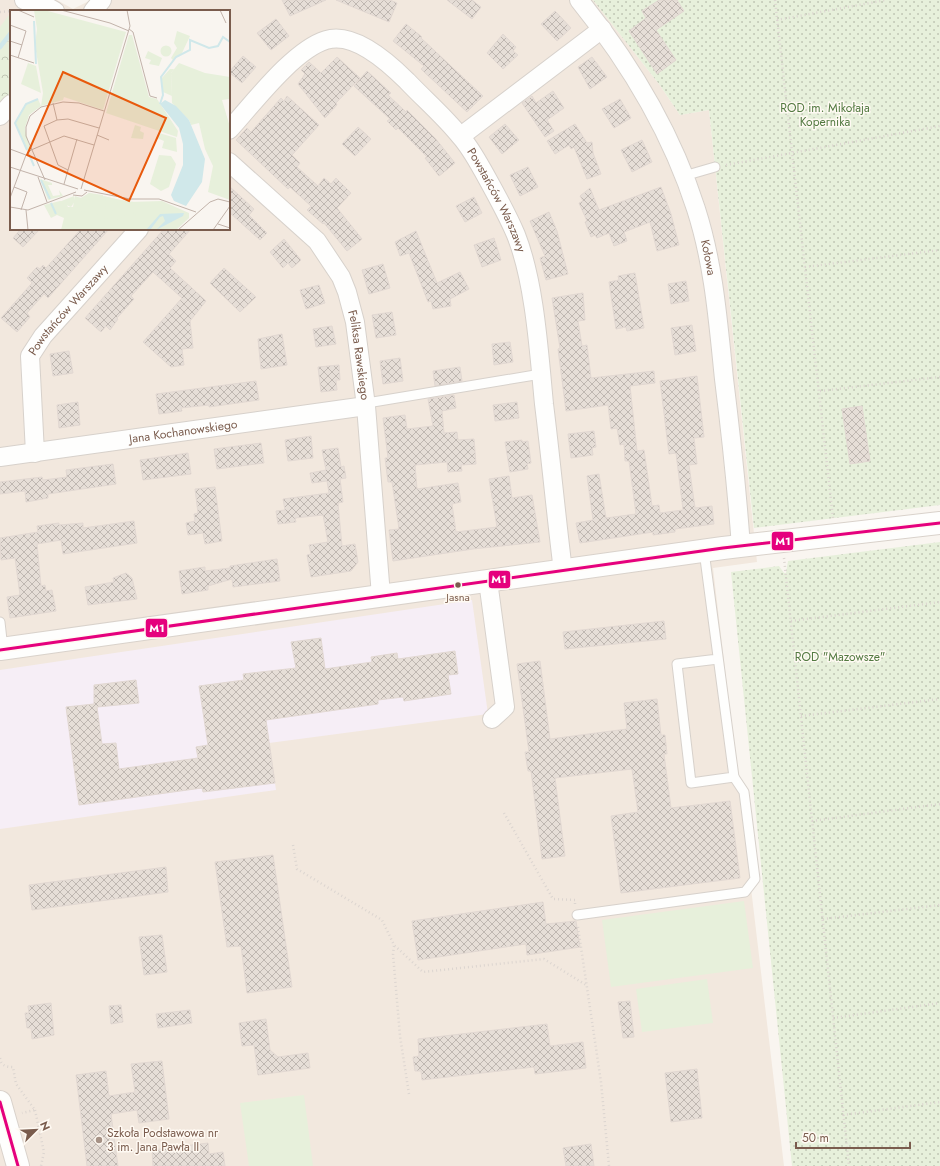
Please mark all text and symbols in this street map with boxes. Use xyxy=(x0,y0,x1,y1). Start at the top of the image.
inset map xyxy=(10,10,230,230)
park label: ROD im. Mikołaja Kopernika xyxy=(780,99,870,131)
street label: Powstańców Warszawy xyxy=(463,144,531,255)
street label: Kołowa xyxy=(696,238,721,277)
street label: Powstańców Warszawy xyxy=(24,260,113,359)
street label: Feliksa Rawskiego xyxy=(343,308,374,402)
street label: Jana Kochanowskiego xyxy=(126,415,239,448)
line badge: M1 xyxy=(771,531,794,551)
text: M1 xyxy=(775,533,791,549)
line badge: M1 xyxy=(488,570,511,589)
text: M1 xyxy=(491,571,507,587)
marker: Jasna xyxy=(453,580,463,590)
place label: Jasna xyxy=(444,589,470,605)
line badge: M1 xyxy=(145,618,168,638)
text: M1 xyxy=(149,620,165,636)
park label: ROD "Mazowsze" xyxy=(795,648,885,666)
north arrow xyxy=(16,1110,56,1150)
text: N xyxy=(36,1119,54,1133)
place label: Szkoła Podstawowa nr 3 im. Jana Pawła II xyxy=(107,1124,219,1156)
scale bar xyxy=(796,1124,910,1150)
text: 50 m xyxy=(802,1129,829,1147)
marker: Szkoła Podstawowa nr 3 im. Jana Pawła II xyxy=(94,1135,104,1145)

